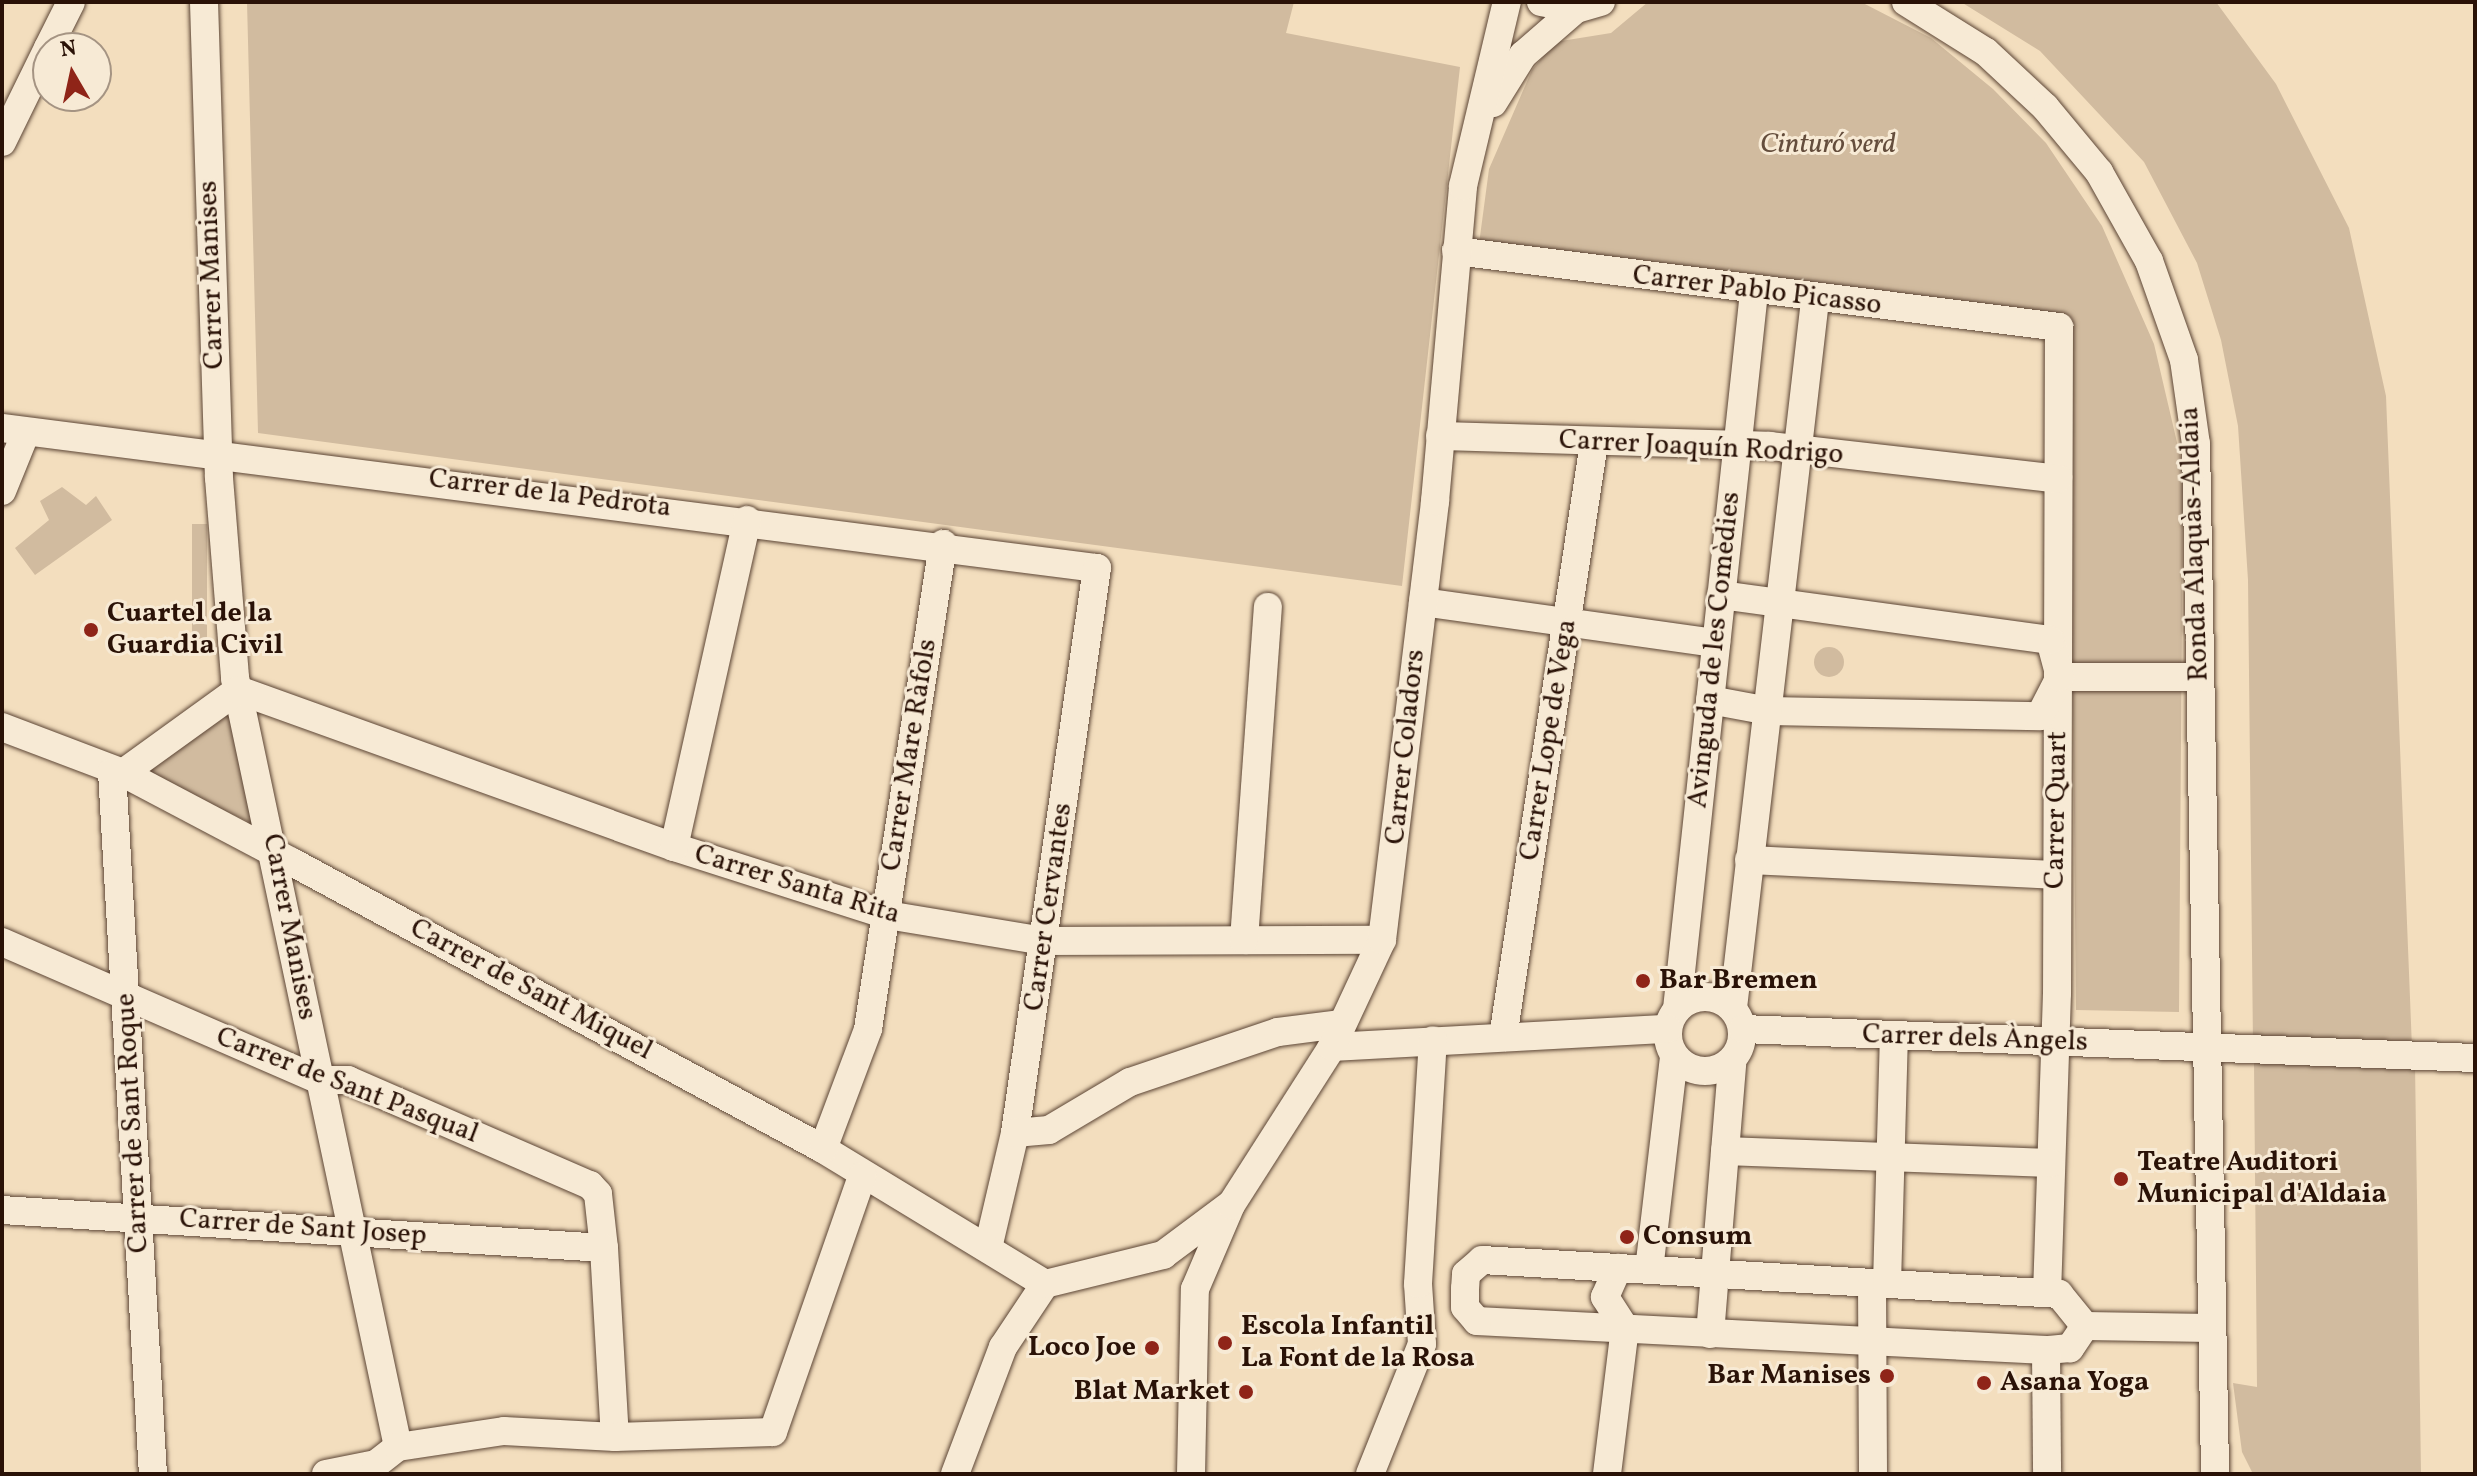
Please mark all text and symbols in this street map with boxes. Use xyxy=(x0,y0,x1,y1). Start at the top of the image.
north arrow xyxy=(32,32,112,112)
text: N xyxy=(58,33,79,66)
park label: Cinturó verd xyxy=(1760,128,1896,162)
street label: Carrer Manises xyxy=(192,180,232,370)
street label: Carrer Pablo Picasso xyxy=(1631,259,1883,323)
street label: Ronda Alaquàs-Aldaia xyxy=(2173,406,2217,682)
street label: Carrer Joaquín Rodrigo xyxy=(1558,424,1844,472)
street label: Carrer de la Pedrota xyxy=(427,462,673,526)
street label: Avinguda de les Comèdies xyxy=(1682,490,1748,810)
place label: Cuartel de la Guardia Civil xyxy=(107,597,283,663)
street label: Carrer Lope de Vega xyxy=(1513,617,1585,863)
marker: Cuartel de la Guardia Civil xyxy=(82,621,100,639)
street label: Carrer Mare Ràfols xyxy=(875,637,945,873)
street label: Carrer Coladors xyxy=(1379,648,1433,846)
street label: Carrer Quart xyxy=(2039,731,2075,889)
street label: Carrer Cervantes xyxy=(1018,801,1080,1013)
street label: Carrer Manises xyxy=(255,831,323,1023)
street label: Carrer Santa Rita xyxy=(690,838,904,932)
street label: Carrer de Sant Miquel xyxy=(404,912,658,1068)
place label: Bar Bremen xyxy=(1659,964,1818,998)
marker: Bar Bremen xyxy=(1634,972,1652,990)
street label: Carrer de Sant Roque xyxy=(109,992,157,1254)
street label: Carrer dels Àngels xyxy=(1862,1018,2088,1060)
street label: Carrer de Sant Pasqual xyxy=(211,1020,483,1152)
place label: Teatre Auditori Municipal d'Aldaia xyxy=(2137,1146,2387,1212)
marker: Teatre Auditori Municipal d'Aldaia xyxy=(2112,1170,2130,1188)
street label: Carrer de Sant Josep xyxy=(178,1203,428,1253)
place label: Consum xyxy=(1643,1220,1752,1254)
marker: Consum xyxy=(1618,1228,1636,1246)
place label: Escola Infantil La Font de la Rosa xyxy=(1241,1310,1475,1376)
place label: Loco Joe xyxy=(1028,1331,1136,1365)
marker: Escola Infantil La Font de la Rosa xyxy=(1216,1334,1234,1352)
marker: Loco Joe xyxy=(1143,1339,1161,1357)
place label: Bar Manises xyxy=(1707,1359,1871,1393)
place label: Asana Yoga xyxy=(2000,1366,2150,1400)
marker: Bar Manises xyxy=(1878,1367,1896,1385)
marker: Asana Yoga xyxy=(1975,1374,1993,1392)
place label: Blat Market xyxy=(1074,1375,1230,1409)
marker: Blat Market xyxy=(1237,1383,1255,1401)

